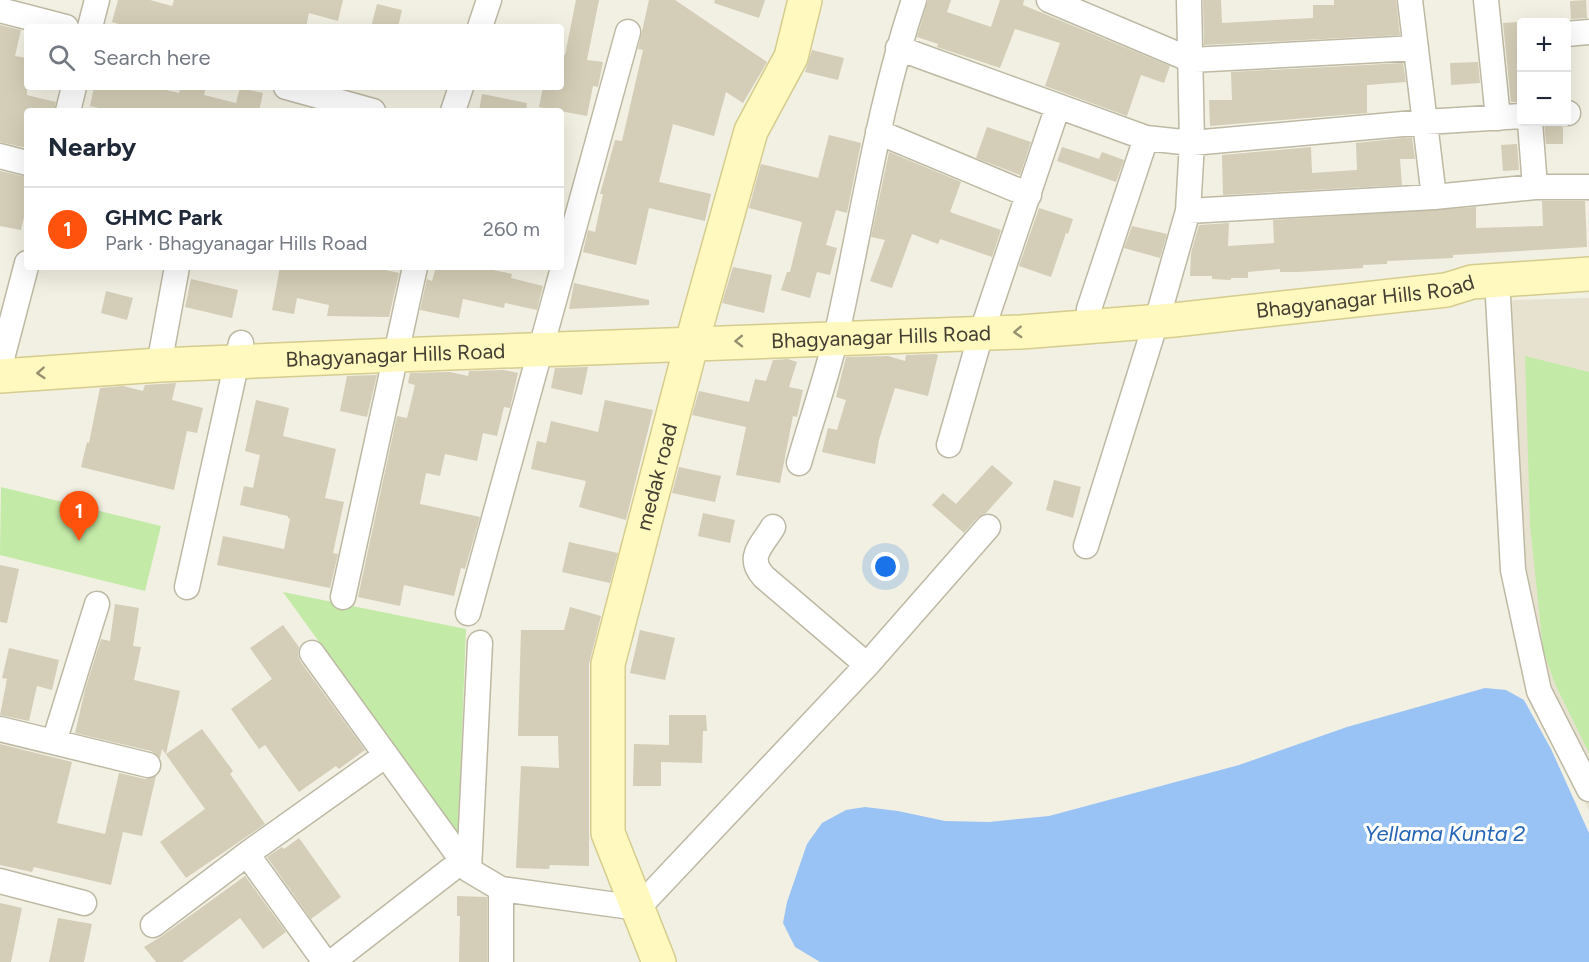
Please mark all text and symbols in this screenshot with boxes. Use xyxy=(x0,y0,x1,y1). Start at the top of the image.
map controls xyxy=(1517,18,1571,126)
button: + xyxy=(1517,18,1571,72)
search box xyxy=(24,24,564,90)
icon: search xyxy=(45,41,78,74)
text: Search here xyxy=(93,44,211,71)
button: − xyxy=(1517,72,1571,126)
text: Nearby xyxy=(48,131,136,163)
text: GHMC Park xyxy=(105,204,223,231)
text: 1 xyxy=(63,217,72,241)
text: 260 m xyxy=(483,217,540,241)
text: Park · Bhagyanagar Hills Road xyxy=(105,231,368,255)
street label: Bhagyanagar Hills Road xyxy=(1255,269,1477,323)
street label: Bhagyanagar Hills Road xyxy=(771,320,992,353)
one-way arrow xyxy=(1014,325,1023,338)
one-way arrow xyxy=(735,335,744,347)
street label: Bhagyanagar Hills Road xyxy=(285,338,506,372)
one-way arrow xyxy=(37,367,46,380)
street label: medak road xyxy=(630,420,682,533)
pin: 1 xyxy=(60,492,98,541)
your location xyxy=(871,552,900,581)
water label: Yellama Kunta 2 xyxy=(1365,820,1525,847)

